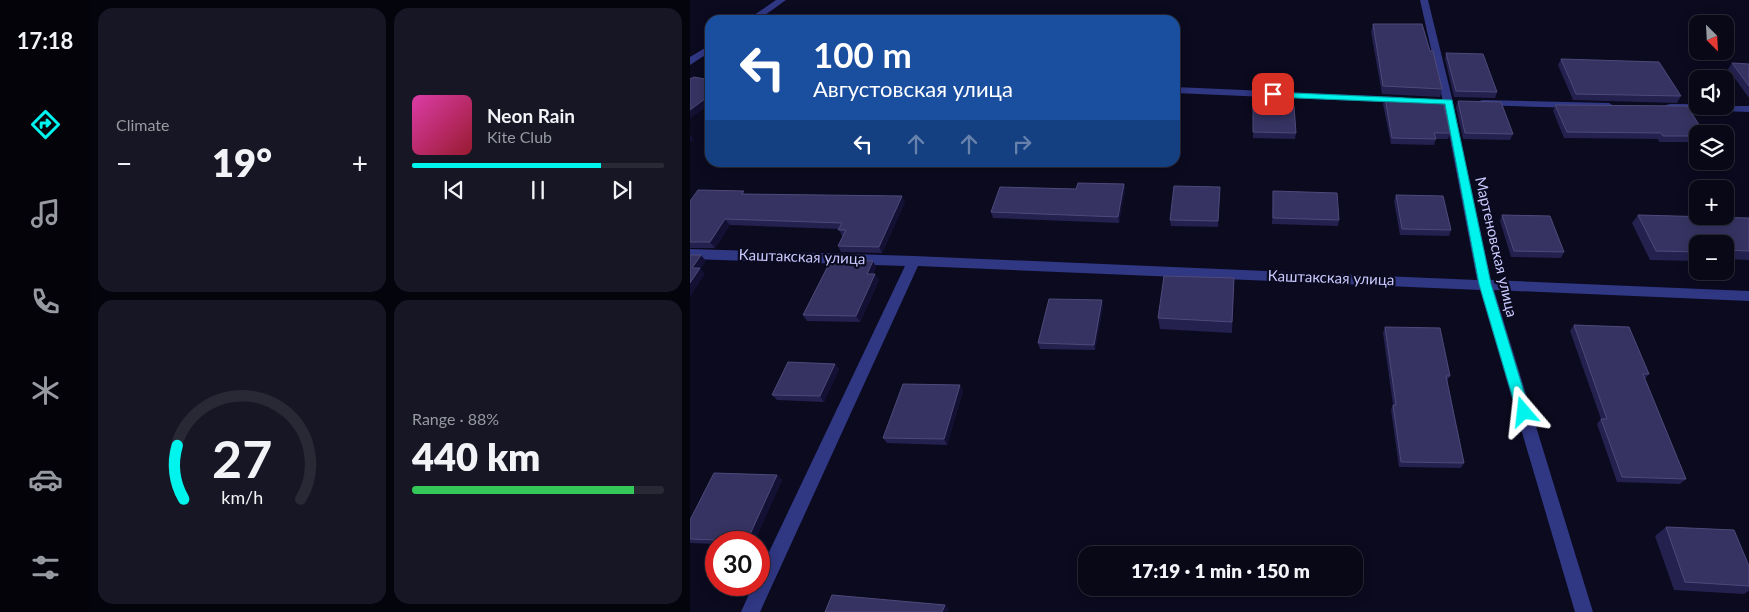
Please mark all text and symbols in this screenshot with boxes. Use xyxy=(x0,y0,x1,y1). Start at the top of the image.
north arrow xyxy=(1689,15,1734,60)
map controls xyxy=(1689,15,1734,280)
text: 17:18 xyxy=(17,27,73,54)
text: 100 m xyxy=(813,33,912,75)
icon: left xyxy=(730,35,795,100)
button: sound xyxy=(1689,70,1734,115)
pin xyxy=(1252,73,1294,115)
text: Августовская улица xyxy=(813,75,1013,102)
icon: arrive xyxy=(1259,80,1287,108)
text: Neon Rain xyxy=(487,104,575,127)
icon: directions xyxy=(28,107,63,142)
text: Climate xyxy=(116,115,169,134)
button: layers xyxy=(1689,125,1734,170)
text: Kite Club xyxy=(487,127,552,146)
icon: left xyxy=(849,130,877,158)
icon: ahead xyxy=(902,130,930,158)
icon: ahead xyxy=(955,130,983,158)
icon: right xyxy=(1008,130,1036,158)
text: 19° xyxy=(212,139,272,185)
text: − xyxy=(116,146,132,180)
text: + xyxy=(352,146,368,180)
street label: Мартеновская улица xyxy=(1472,175,1522,319)
icon: previous xyxy=(440,176,468,204)
icon: pause xyxy=(524,176,552,204)
icon: next xyxy=(608,176,636,204)
button: + xyxy=(1689,180,1734,225)
icon: music xyxy=(28,196,63,231)
button: − xyxy=(1689,235,1734,280)
street label: Каштакская улица xyxy=(738,245,866,267)
street label: Каштакская улица xyxy=(1267,266,1395,288)
icon: phone xyxy=(28,284,63,319)
icon: climate xyxy=(28,373,63,408)
position arrow xyxy=(1497,385,1549,437)
text: Range · 88% xyxy=(412,409,499,428)
text: 27 xyxy=(212,427,272,489)
text: 440 km xyxy=(412,433,540,479)
icon: car xyxy=(28,462,63,497)
text: km/h xyxy=(221,486,263,508)
speed limit sign: 30 xyxy=(705,531,770,596)
icon: filters xyxy=(28,550,63,585)
text: 17:19 · 1 min · 150 m xyxy=(1131,559,1310,582)

